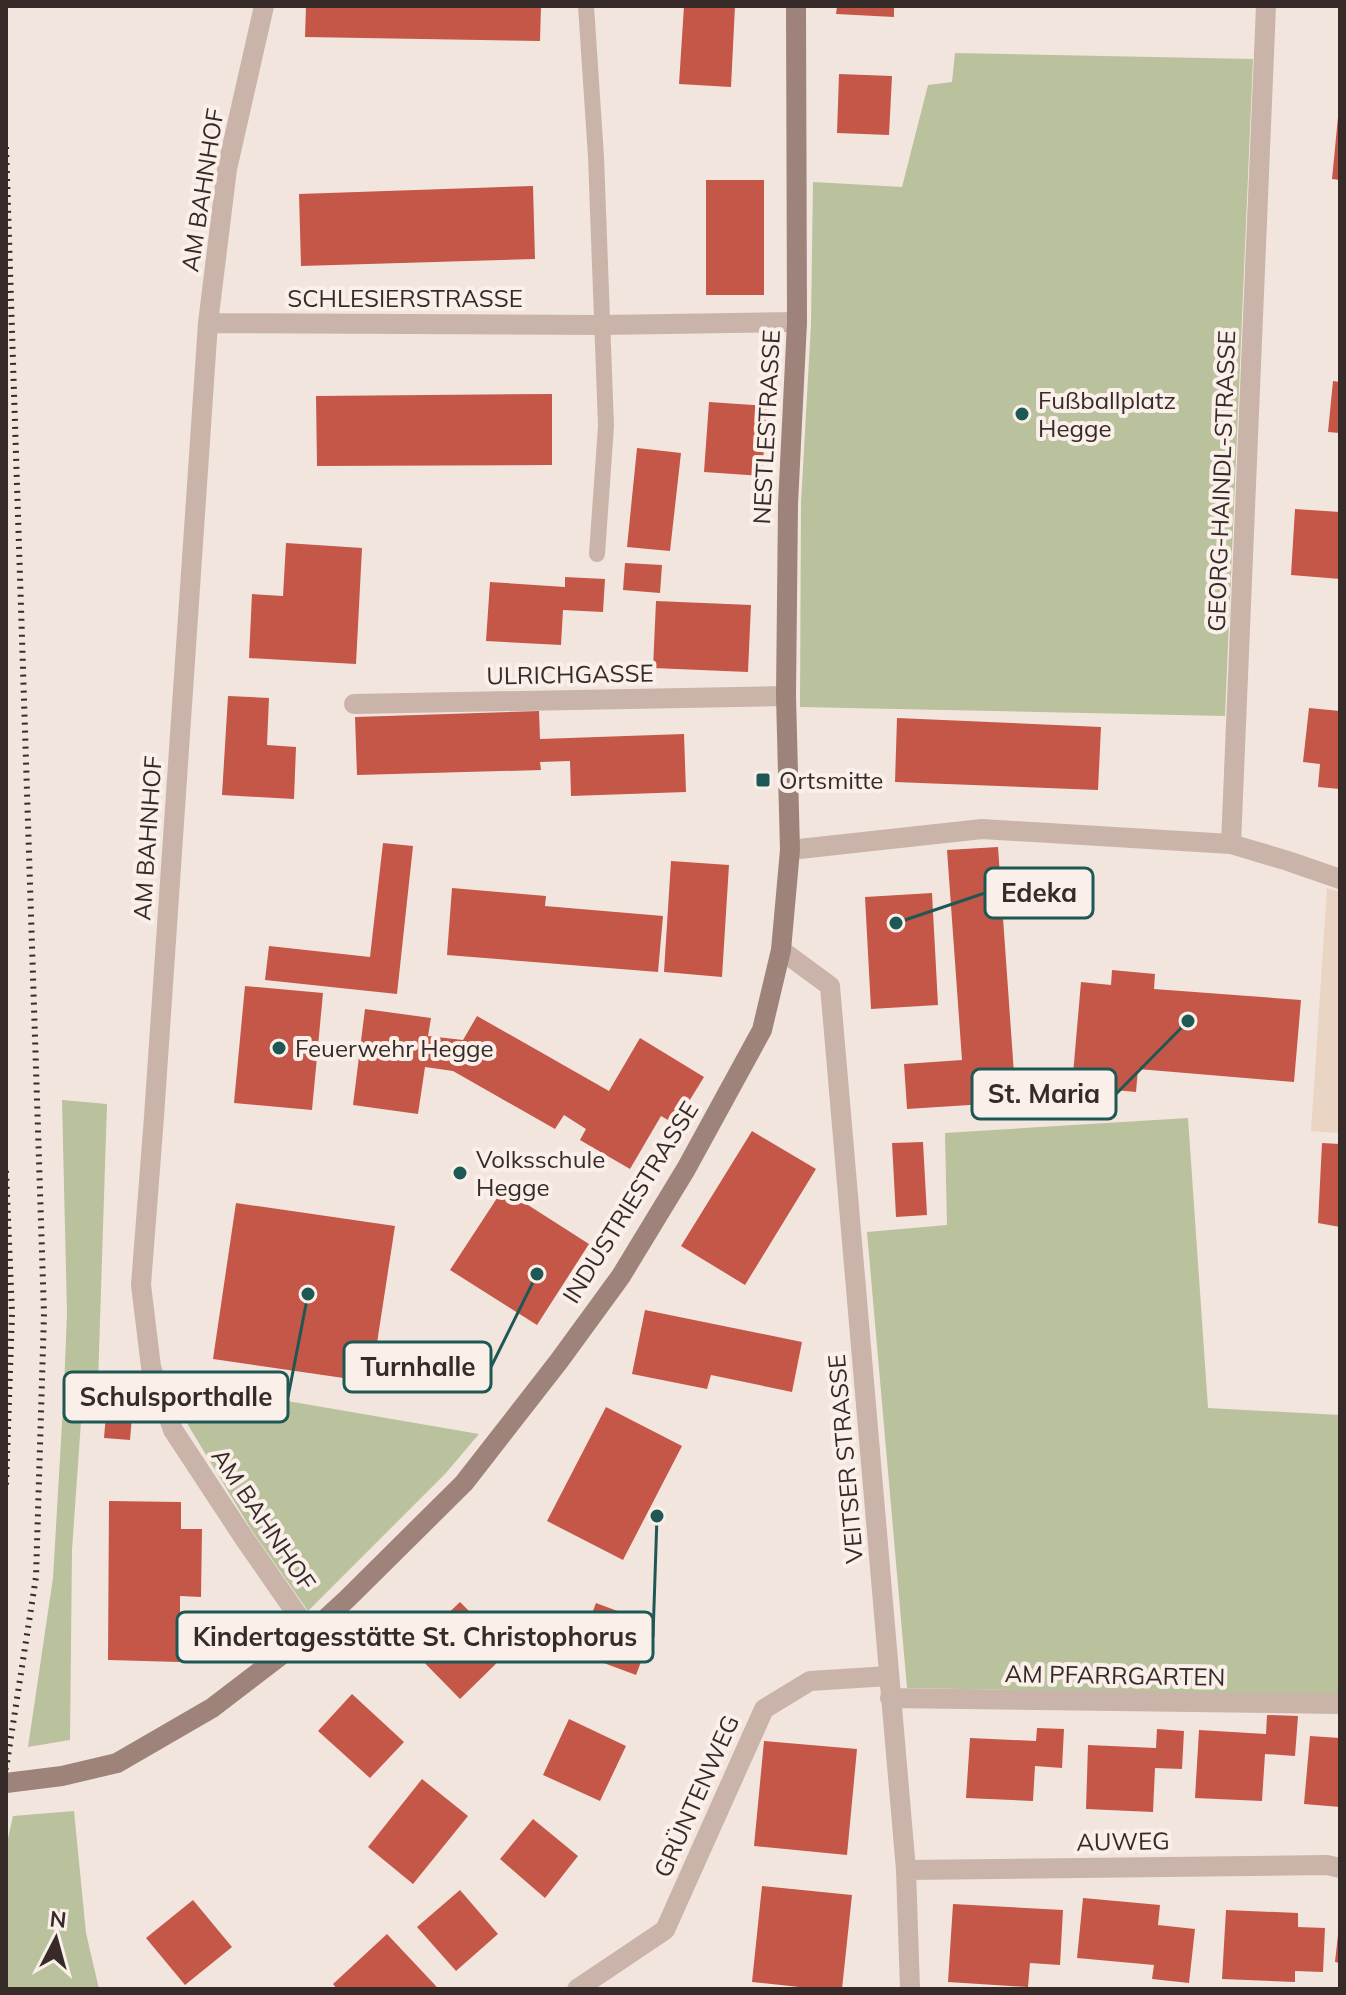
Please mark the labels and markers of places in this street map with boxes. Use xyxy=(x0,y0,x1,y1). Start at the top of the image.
place label: Fußballplatz Hegge xyxy=(1038,385,1176,443)
marker: Fußballplatz Hegge xyxy=(1013,405,1031,423)
place label: Ortsmitte xyxy=(779,765,883,795)
marker: Ortsmitte xyxy=(754,771,772,789)
callout: Edeka xyxy=(985,868,1093,918)
place label: Feuerwehr Hegge xyxy=(295,1033,494,1063)
marker: Feuerwehr Hegge xyxy=(270,1039,288,1057)
callout: St. Maria xyxy=(972,1069,1116,1119)
place label: Volksschule Hegge xyxy=(476,1144,605,1202)
marker: Volksschule Hegge xyxy=(451,1164,469,1182)
callout: Turnhalle xyxy=(344,1342,491,1392)
callout: Schulsporthalle xyxy=(64,1372,288,1422)
callout: Kindertagesstätte St. Christophorus xyxy=(177,1612,653,1662)

